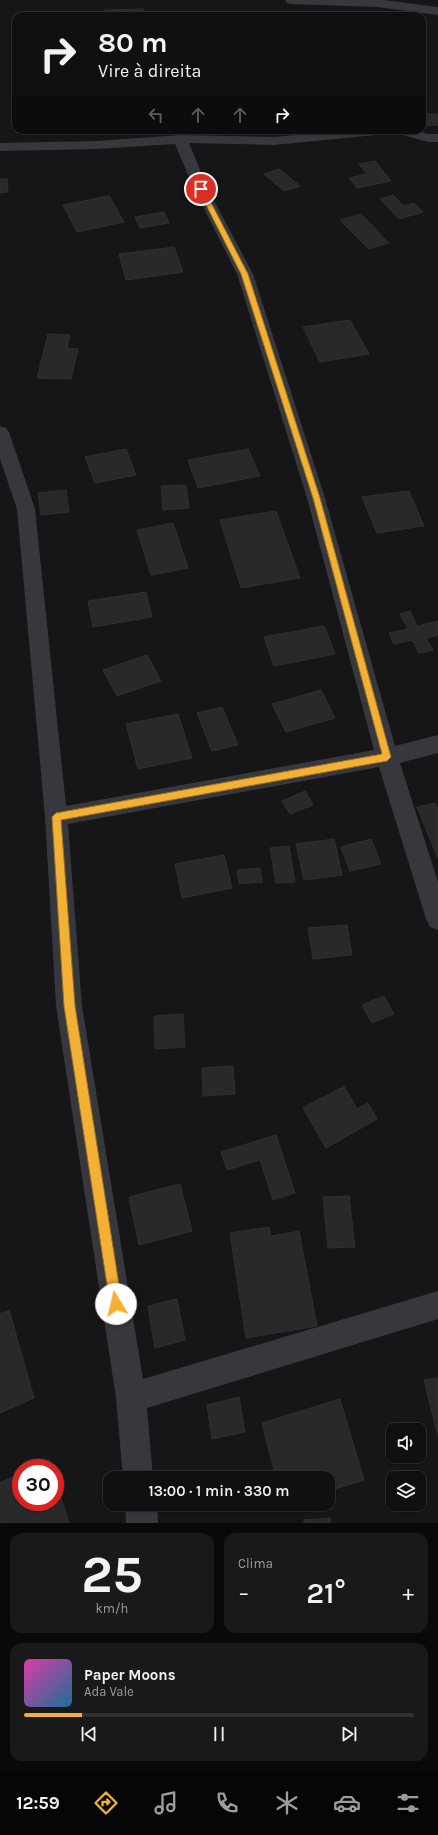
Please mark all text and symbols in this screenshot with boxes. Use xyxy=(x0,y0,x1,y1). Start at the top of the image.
text: 80 m xyxy=(98,26,167,59)
icon: right xyxy=(32,28,84,80)
text: Vire à direita xyxy=(98,60,202,82)
icon: left xyxy=(145,104,167,126)
icon: ahead xyxy=(187,104,209,126)
icon: ahead xyxy=(229,104,251,126)
icon: right xyxy=(271,104,293,126)
pin xyxy=(184,172,218,206)
icon: arrive xyxy=(190,178,212,200)
position arrow xyxy=(95,1283,137,1325)
map controls xyxy=(386,1423,426,1511)
button: sound xyxy=(386,1423,426,1463)
speed limit sign: 30 xyxy=(12,1459,64,1511)
button: layers xyxy=(386,1471,426,1511)
text: 13:00 · 1 min · 330 m xyxy=(149,1482,289,1500)
text: 25 xyxy=(81,1544,143,1605)
text: Clima xyxy=(238,1556,273,1571)
text: 21° xyxy=(306,1575,346,1611)
text: − xyxy=(238,1580,250,1606)
text: + xyxy=(402,1580,414,1606)
text: km/h xyxy=(96,1601,128,1616)
text: Paper Moons xyxy=(84,1666,176,1684)
text: Ada Vale xyxy=(84,1684,134,1699)
icon: previous xyxy=(78,1723,100,1745)
icon: pause xyxy=(208,1723,230,1745)
icon: next xyxy=(338,1723,360,1745)
icon: directions xyxy=(92,1789,120,1817)
icon: music xyxy=(152,1789,180,1817)
icon: phone xyxy=(213,1789,241,1817)
icon: climate xyxy=(273,1789,301,1817)
icon: car xyxy=(333,1789,361,1817)
icon: filters xyxy=(394,1789,422,1817)
text: 12:59 xyxy=(16,1792,60,1814)

